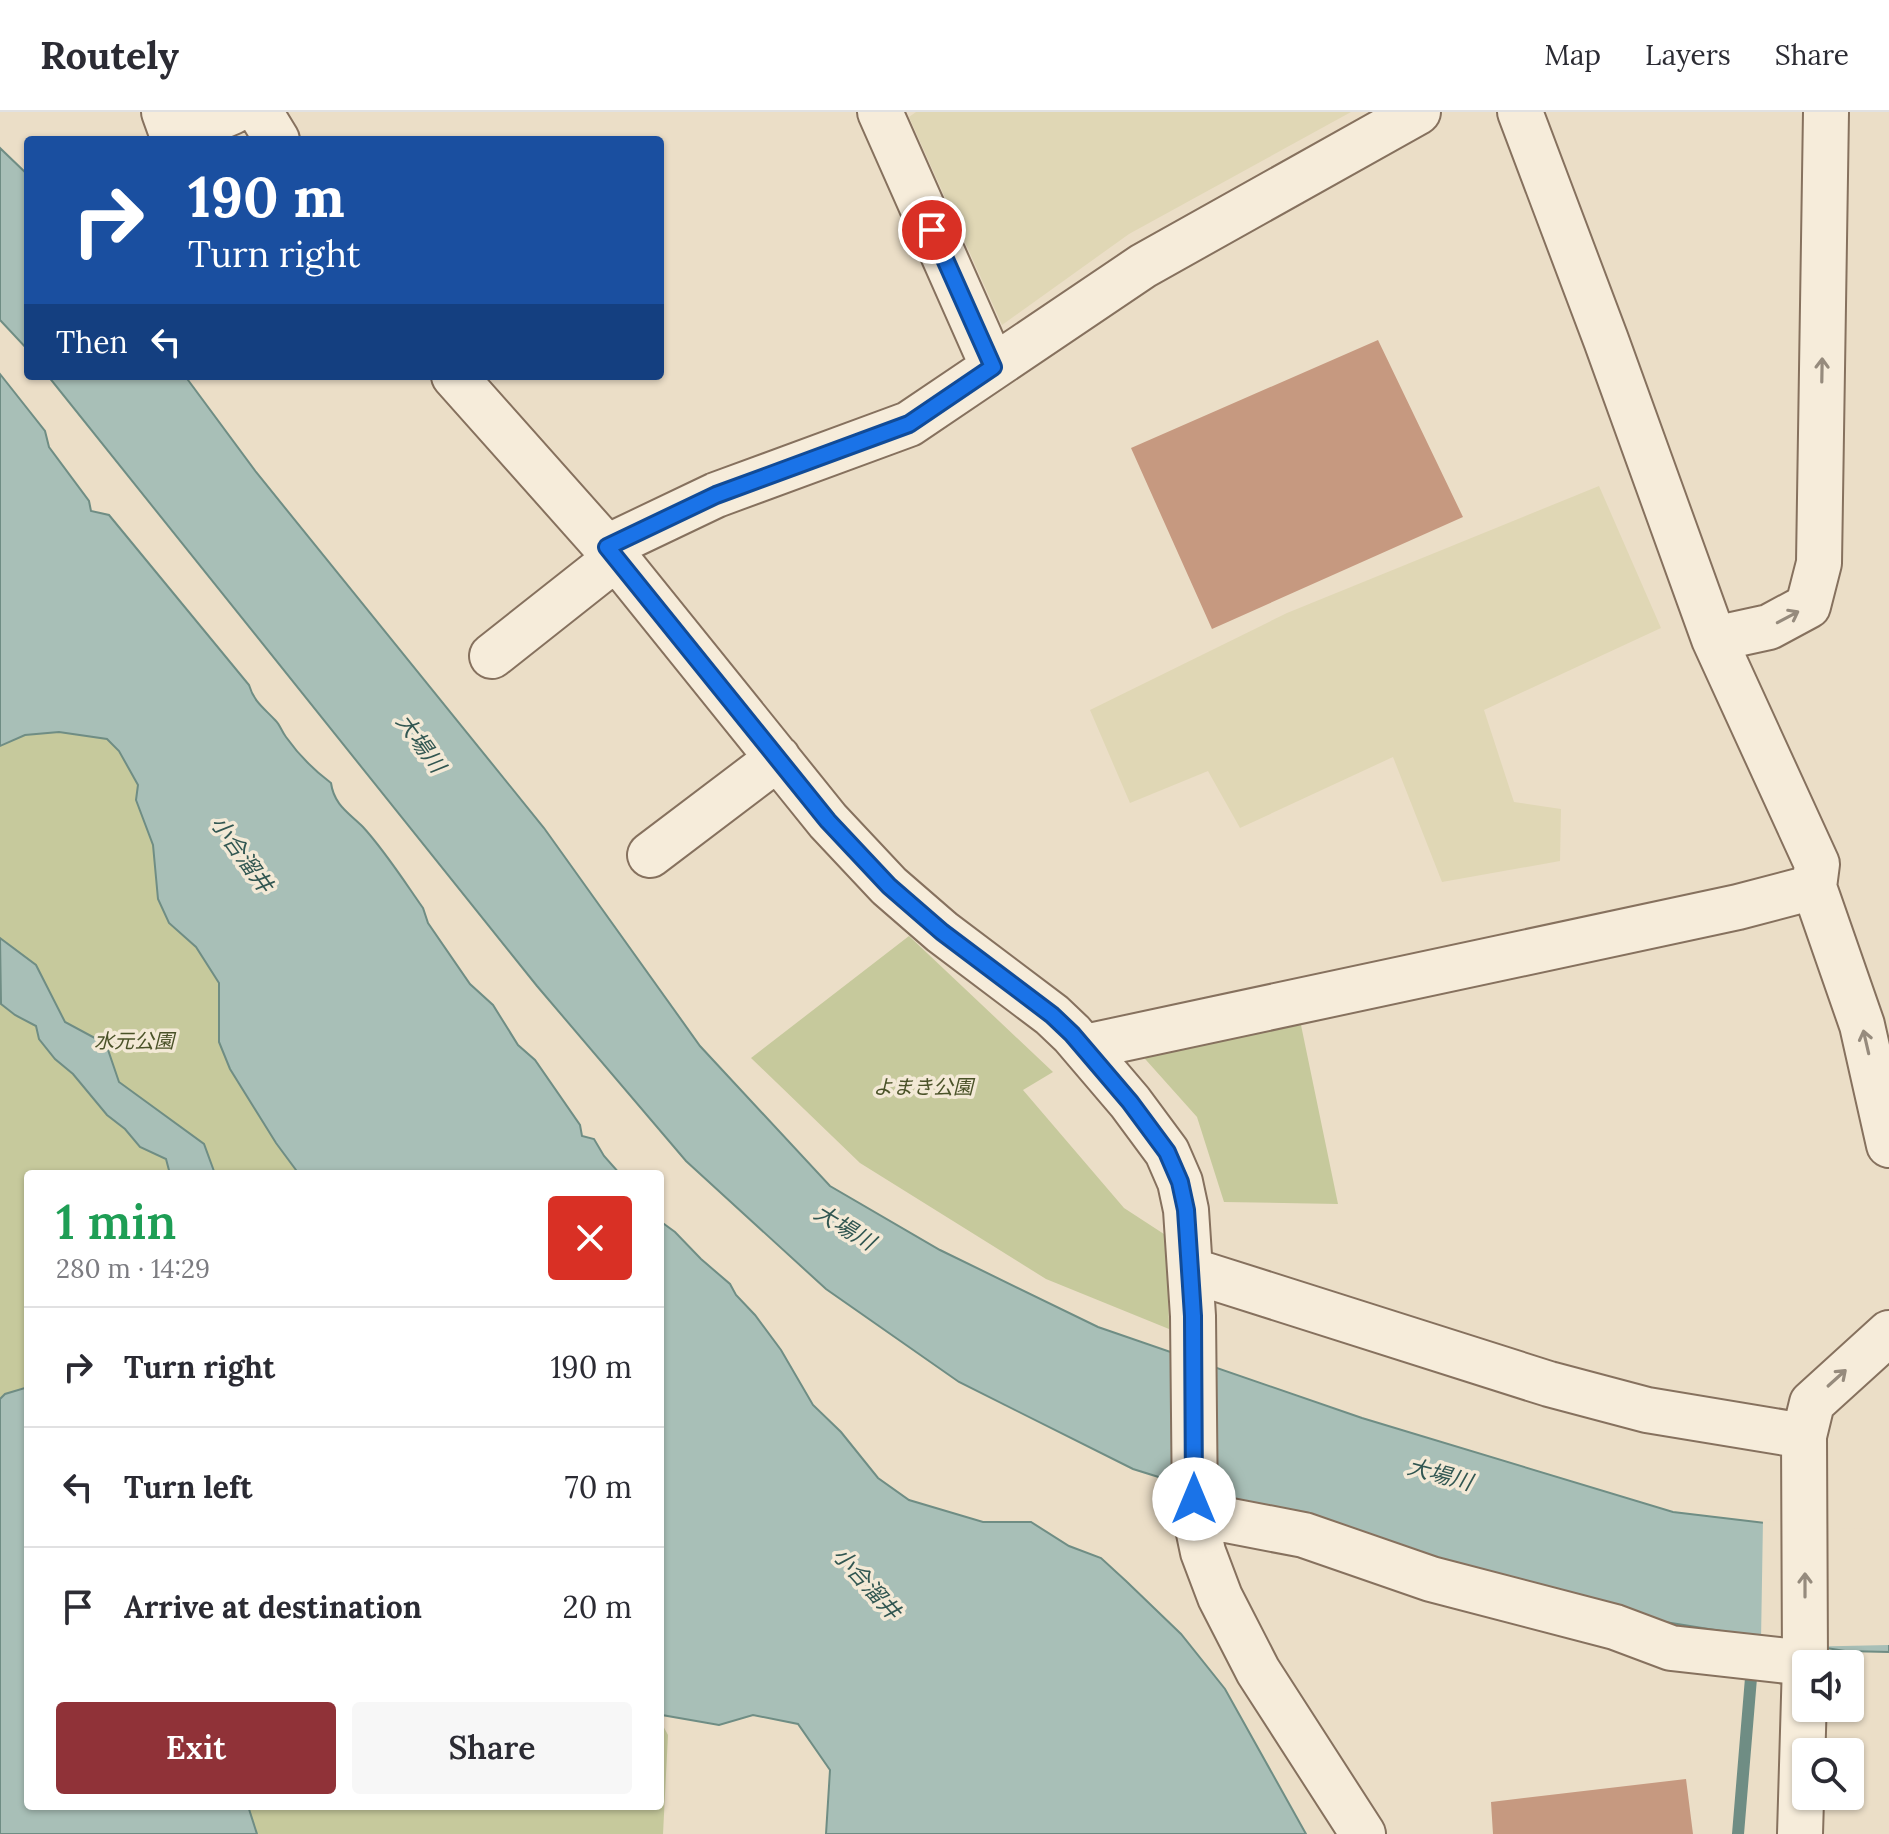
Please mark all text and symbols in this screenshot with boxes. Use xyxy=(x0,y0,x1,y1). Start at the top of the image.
text: Routely xyxy=(40,31,179,79)
text: Map xyxy=(1544,37,1601,73)
text: Layers xyxy=(1645,37,1731,73)
text: Share xyxy=(1775,37,1849,73)
text: 190 m xyxy=(188,161,345,232)
icon: right xyxy=(56,168,160,272)
pin xyxy=(898,196,966,264)
icon: arrive xyxy=(910,208,954,252)
text: Turn right xyxy=(188,231,361,277)
icon: left xyxy=(144,320,188,364)
text: Then xyxy=(56,323,128,361)
one-way arrow xyxy=(1814,357,1830,384)
one-way arrow xyxy=(1776,609,1799,625)
water label: 大場川 xyxy=(390,708,453,780)
water label: 小合溜井 xyxy=(205,810,280,899)
park label: 水元公園 xyxy=(94,1028,177,1053)
one-way arrow xyxy=(1858,1030,1873,1055)
park label: よまき公園 xyxy=(873,1074,976,1099)
text: 1 min xyxy=(56,1191,176,1252)
button: close xyxy=(548,1196,632,1280)
water label: 大場川 xyxy=(809,1198,882,1257)
text: 280 m · 14:29 xyxy=(56,1252,210,1285)
icon: right xyxy=(56,1345,100,1389)
text: Turn right xyxy=(124,1348,275,1386)
text: 190 m xyxy=(550,1348,632,1386)
one-way arrow xyxy=(1827,1370,1847,1388)
water label: 大場川 xyxy=(1404,1452,1477,1497)
position arrow xyxy=(1152,1457,1236,1541)
icon: left xyxy=(56,1465,100,1509)
text: Turn left xyxy=(124,1468,252,1506)
text: 70 m xyxy=(565,1468,632,1506)
water label: 小合溜井 xyxy=(827,1541,908,1627)
one-way arrow xyxy=(1797,1572,1813,1599)
icon: arrive xyxy=(56,1585,100,1629)
text: Arrive at destination xyxy=(124,1588,422,1626)
text: 20 m xyxy=(563,1588,632,1626)
map controls xyxy=(1792,1650,1864,1810)
button: sound xyxy=(1792,1650,1864,1722)
button: Exit xyxy=(56,1702,336,1794)
button: Share xyxy=(352,1702,632,1794)
button: search xyxy=(1792,1738,1864,1810)

